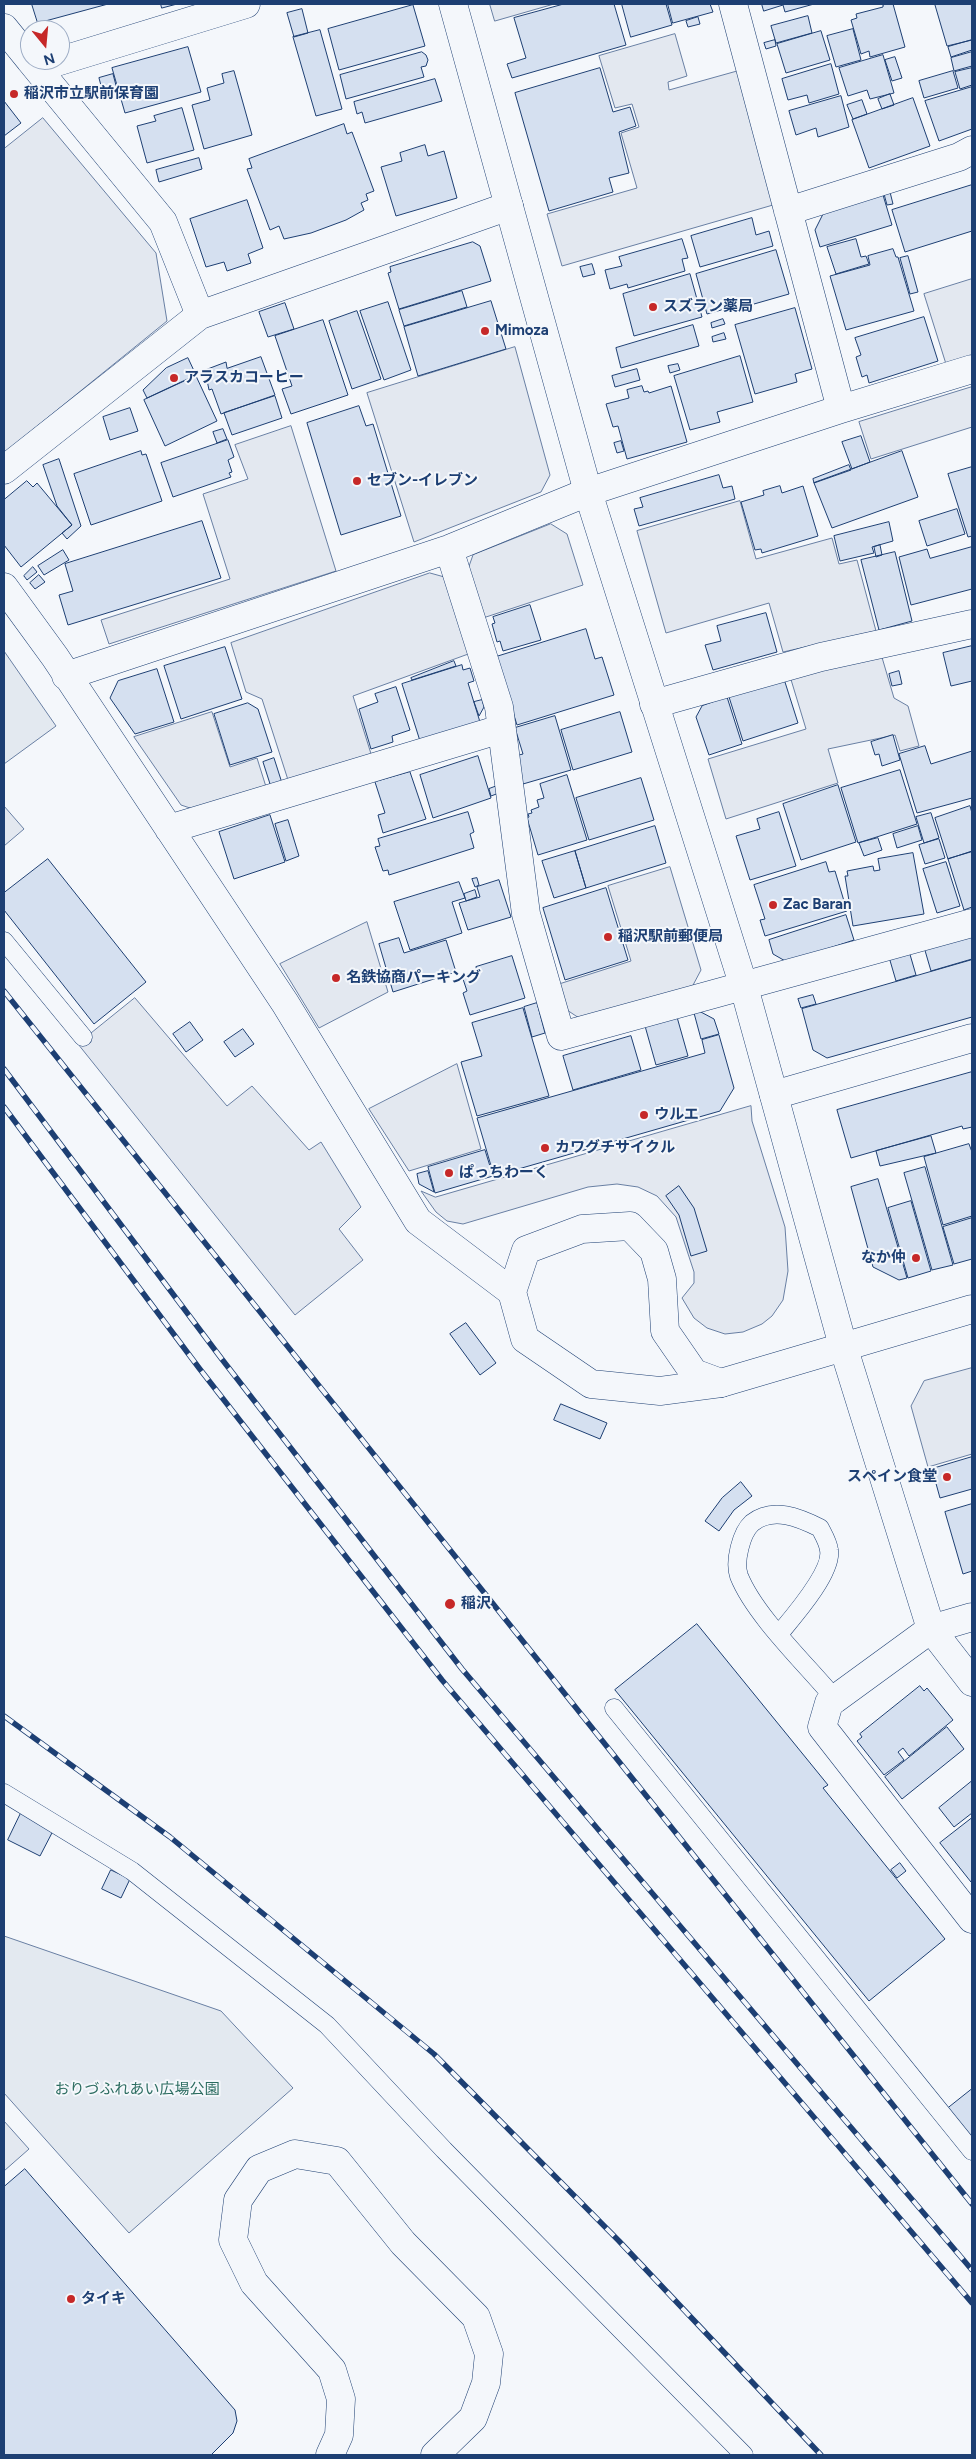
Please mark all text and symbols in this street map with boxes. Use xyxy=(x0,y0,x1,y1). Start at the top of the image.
north arrow xyxy=(20,20,70,70)
text: N xyxy=(42,49,57,69)
place label: 稲沢市立駅前保育園 xyxy=(24,85,159,103)
marker: 稲沢市立駅前保育園 xyxy=(8,88,20,100)
place label: スズラン薬局 xyxy=(663,298,753,316)
marker: スズラン薬局 xyxy=(647,301,659,313)
place label: Mimoza xyxy=(495,322,549,340)
marker: Mimoza xyxy=(479,325,491,337)
place label: アラスカコーヒー xyxy=(184,369,304,387)
marker: アラスカコーヒー xyxy=(168,372,180,384)
place label: セブン-イレブン xyxy=(367,472,478,490)
marker: セブン-イレブン xyxy=(351,475,363,487)
place label: Zac Baran xyxy=(783,896,852,914)
marker: Zac Baran xyxy=(767,899,779,911)
place label: 稲沢駅前郵便局 xyxy=(618,928,723,946)
marker: 稲沢駅前郵便局 xyxy=(602,931,614,943)
place label: 名鉄協商パーキング xyxy=(346,969,481,987)
marker: 名鉄協商パーキング xyxy=(330,972,342,984)
place label: ウルエ xyxy=(654,1106,699,1124)
marker: ウルエ xyxy=(638,1109,650,1121)
place label: カワグチサイクル xyxy=(555,1139,675,1157)
marker: カワグチサイクル xyxy=(539,1142,551,1154)
place label: ぱっちわーく xyxy=(459,1164,549,1182)
marker: ぱっちわーく xyxy=(443,1167,455,1179)
place label: なか仲 xyxy=(861,1249,906,1267)
marker: なか仲 xyxy=(910,1252,922,1264)
place label: スペイン食堂 xyxy=(847,1468,937,1486)
marker: スペイン食堂 xyxy=(941,1471,953,1483)
place label: 稲沢 xyxy=(461,1595,491,1613)
marker: 稲沢 xyxy=(443,1597,457,1611)
park label: おりづふれあい広場公園 xyxy=(55,2081,219,2099)
place label: タイキ xyxy=(81,2290,126,2308)
marker: タイキ xyxy=(65,2293,77,2305)

